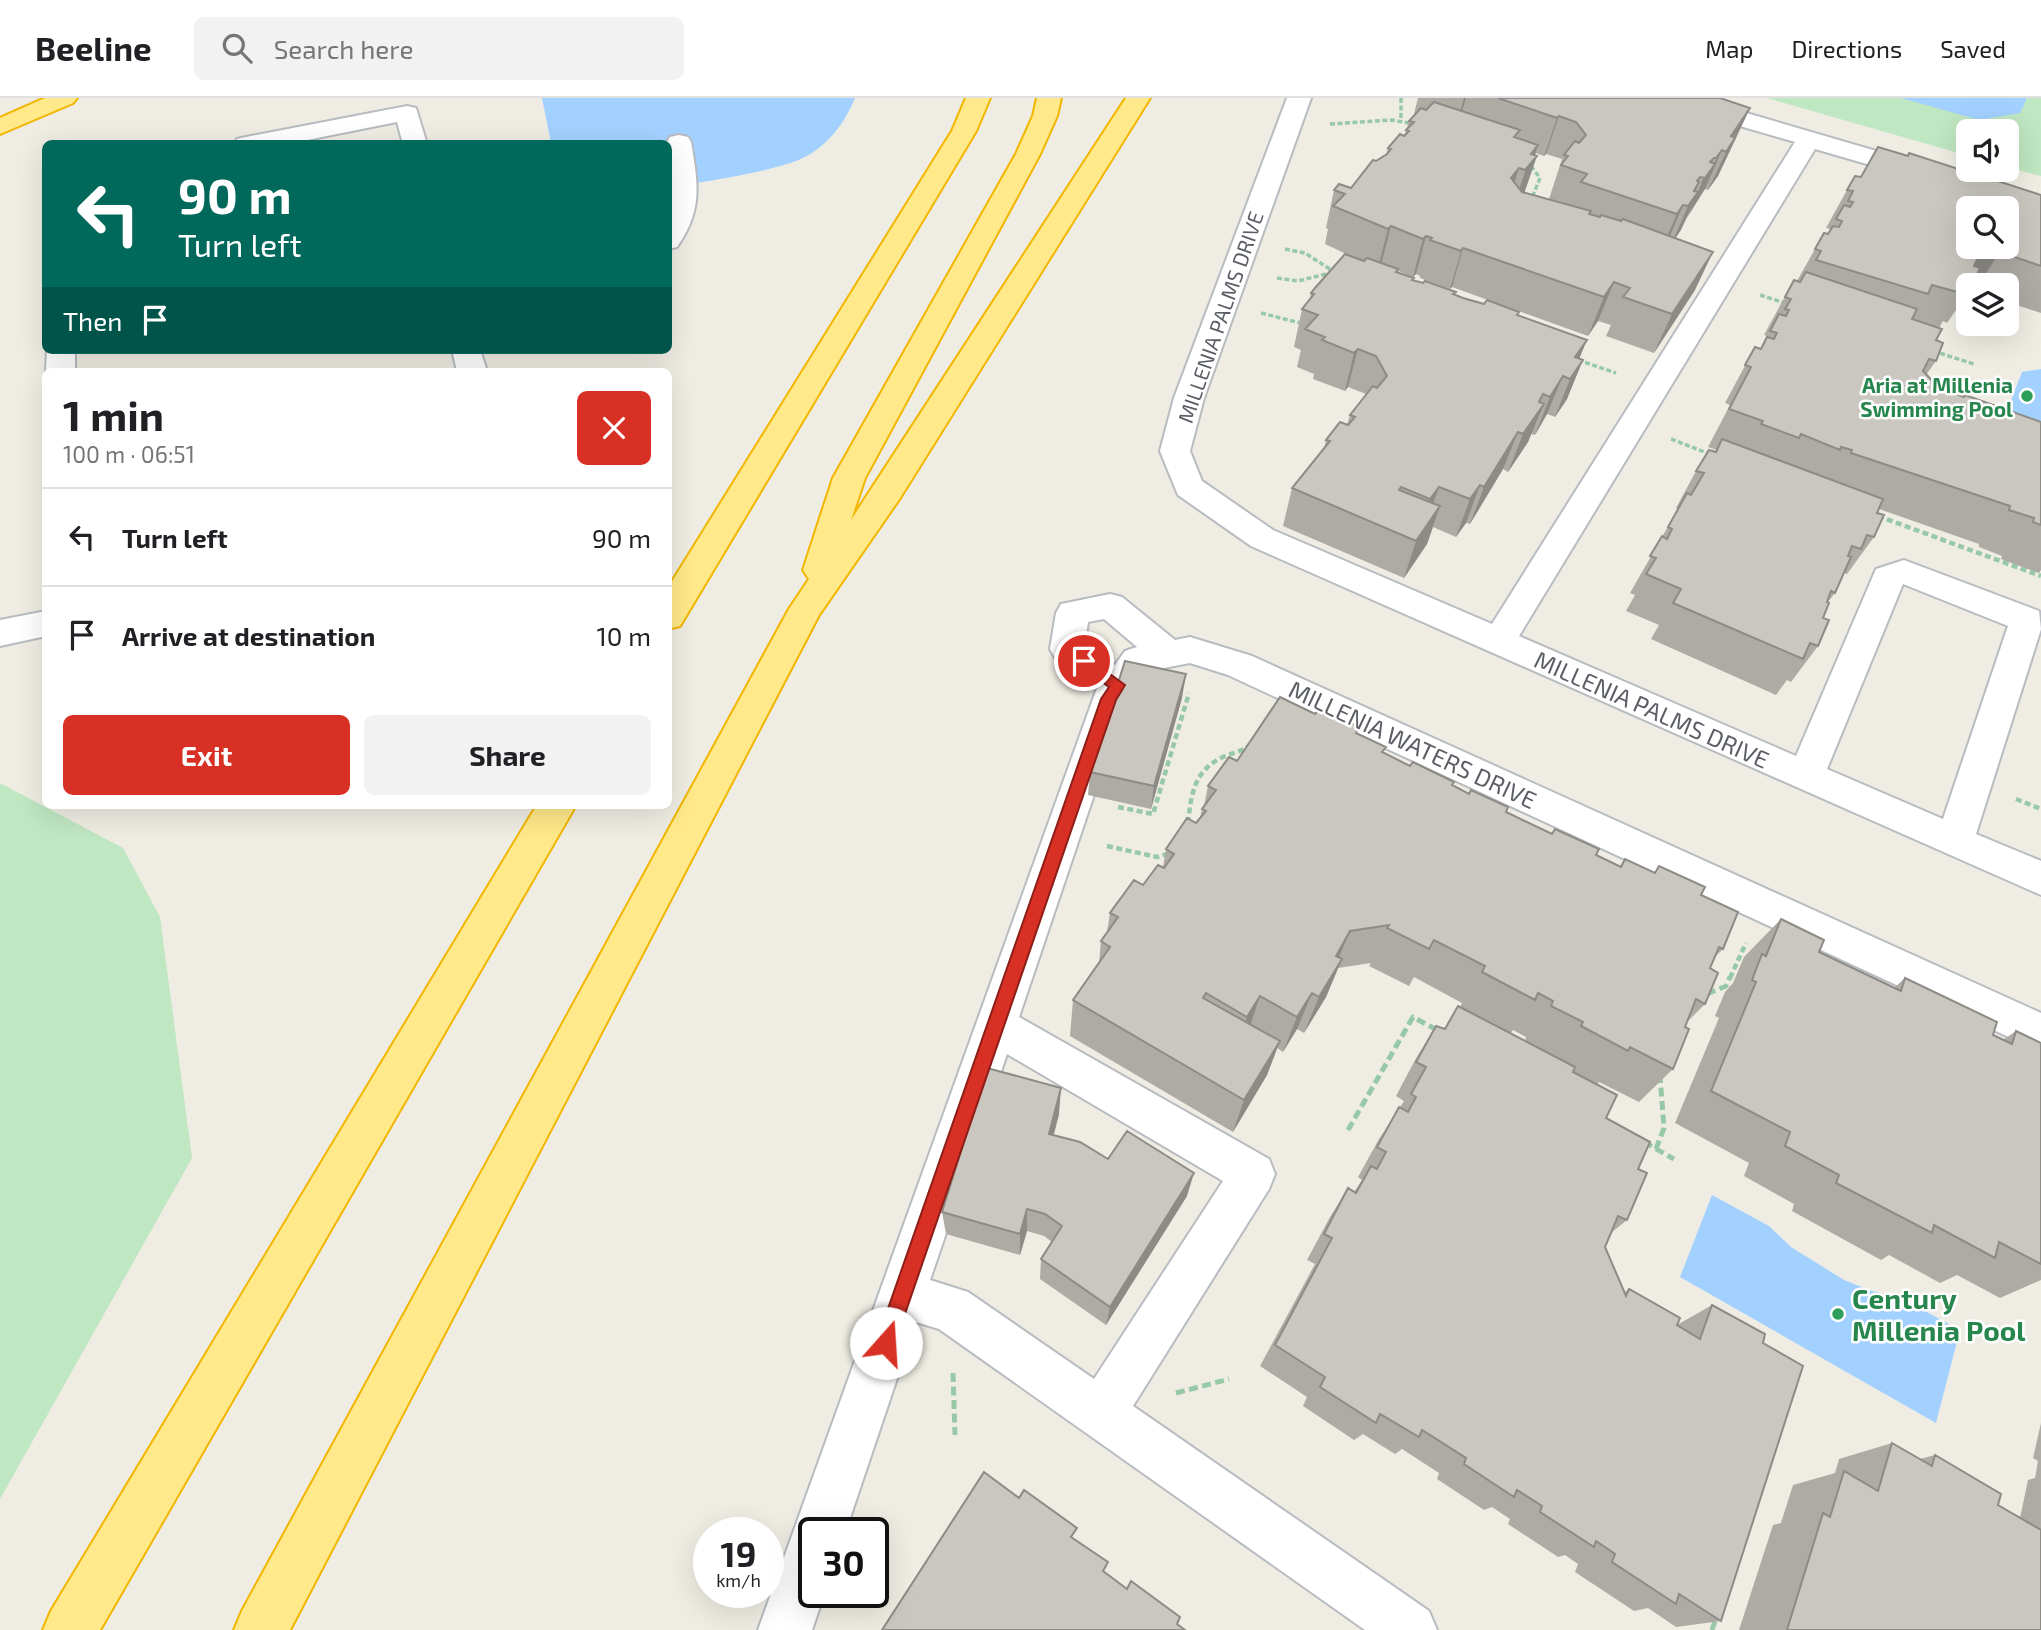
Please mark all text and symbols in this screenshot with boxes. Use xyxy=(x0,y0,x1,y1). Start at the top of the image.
search box xyxy=(194,17,684,80)
text: Beeline xyxy=(35,28,152,68)
icon: search xyxy=(218,29,256,67)
text: Search here xyxy=(274,33,413,64)
text: Map xyxy=(1705,34,1753,63)
text: Directions xyxy=(1791,34,1902,63)
text: Saved xyxy=(1940,34,2006,63)
map controls xyxy=(1956,119,2019,336)
button: sound xyxy=(1956,119,2019,182)
text: 90 m xyxy=(178,165,292,224)
icon: left xyxy=(63,168,154,259)
button: search xyxy=(1956,196,2019,259)
street label: MILLENIA PALMS DRIVE xyxy=(1172,208,1268,426)
text: Turn left xyxy=(178,225,302,263)
button: layers xyxy=(1956,273,2019,336)
icon: arrive xyxy=(136,301,174,339)
text: Then xyxy=(63,305,122,336)
place label: Aria at Millenia Swimming Pool xyxy=(1860,372,2013,421)
marker: Aria at Millenia Swimming Pool xyxy=(2019,388,2035,404)
text: 1 min xyxy=(63,389,164,439)
button: close xyxy=(577,391,651,465)
text: 100 m · 06:51 xyxy=(63,440,195,468)
icon: left xyxy=(63,518,101,556)
text: Turn left xyxy=(122,522,228,553)
text: 90 m xyxy=(592,522,651,553)
icon: arrive xyxy=(63,616,101,654)
text: Arrive at destination xyxy=(122,620,375,651)
text: 10 m xyxy=(596,620,651,651)
pin xyxy=(1054,631,1114,691)
icon: arrive xyxy=(1065,642,1103,680)
street label: MILLENIA PALMS DRIVE xyxy=(1530,644,1774,774)
street label: MILLENIA WATERS DRIVE xyxy=(1285,674,1541,814)
button: Exit xyxy=(63,715,350,795)
button: Share xyxy=(364,715,651,795)
place label: Century Millenia Pool xyxy=(1852,1281,2026,1347)
position arrow xyxy=(849,1306,923,1380)
marker: Century Millenia Pool xyxy=(1830,1306,1846,1322)
speed limit sign: 30 xyxy=(798,1517,889,1608)
text: 19 xyxy=(721,1532,756,1574)
text: km/h xyxy=(716,1569,761,1591)

